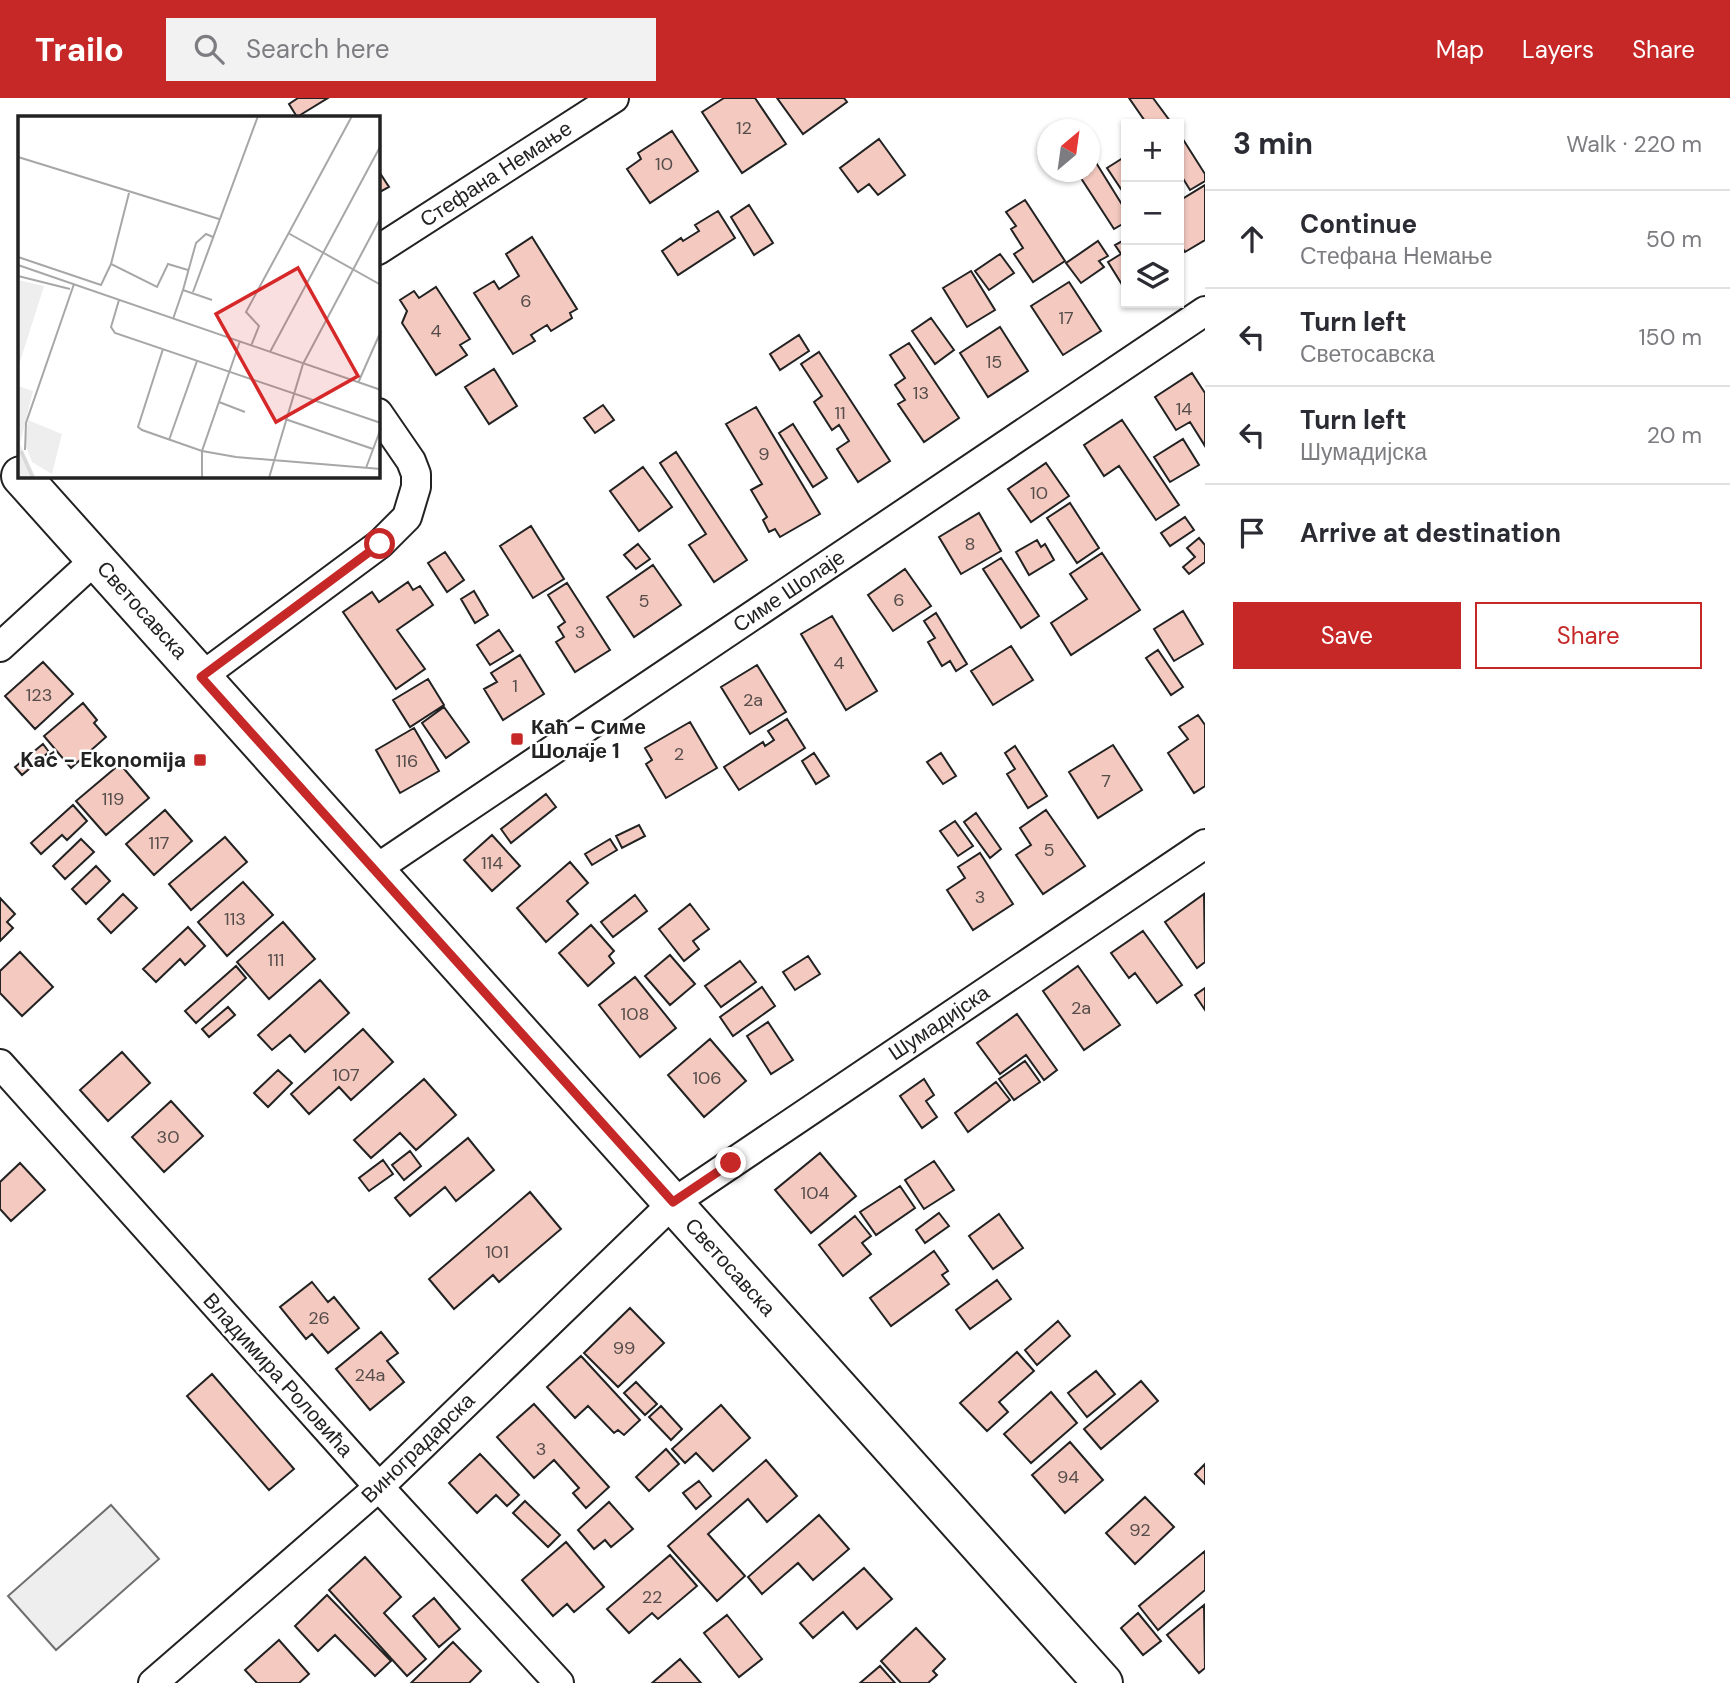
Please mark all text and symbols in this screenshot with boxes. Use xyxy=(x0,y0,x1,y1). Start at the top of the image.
search box xyxy=(166,18,656,81)
text: Trailo xyxy=(35,28,124,71)
icon: search xyxy=(190,30,228,68)
text: Search here xyxy=(246,32,389,66)
text: Map xyxy=(1436,34,1484,65)
text: Layers xyxy=(1522,34,1594,65)
text: Share xyxy=(1632,34,1695,65)
street label: Стефана Немање xyxy=(415,114,577,234)
inset map xyxy=(18,116,380,478)
house number: 12 xyxy=(736,116,752,140)
north arrow xyxy=(1037,119,1100,182)
map controls xyxy=(1121,119,1184,308)
button: + xyxy=(1121,119,1184,182)
text: 3 min xyxy=(1233,124,1313,163)
text: Walk · 220 m xyxy=(1566,129,1702,159)
house number: 10 xyxy=(655,152,673,176)
button: − xyxy=(1121,182,1184,245)
text: Continue xyxy=(1300,207,1417,241)
icon: ahead xyxy=(1233,220,1271,258)
text: 50 m xyxy=(1646,224,1702,254)
text: Стефана Немање xyxy=(1300,241,1493,271)
button: layers xyxy=(1121,245,1184,308)
house number: 6 xyxy=(520,289,532,313)
text: Turn left xyxy=(1300,305,1407,339)
house number: 17 xyxy=(1058,306,1074,330)
icon: left xyxy=(1233,318,1271,356)
house number: 4 xyxy=(431,319,442,343)
text: 150 m xyxy=(1638,322,1702,352)
text: Светосавска xyxy=(1300,339,1435,369)
house number: 15 xyxy=(986,350,1002,374)
house number: 13 xyxy=(913,381,929,405)
house number: 14 xyxy=(1176,397,1192,421)
house number: 11 xyxy=(834,401,846,425)
text: Turn left xyxy=(1300,403,1407,437)
icon: left xyxy=(1233,416,1271,454)
text: 20 m xyxy=(1647,420,1702,450)
text: Шумадијска xyxy=(1300,437,1427,467)
house number: 9 xyxy=(758,442,770,466)
house number: 10 xyxy=(1030,481,1048,505)
icon: arrive xyxy=(1233,514,1271,552)
text: Arrive at destination xyxy=(1300,516,1561,550)
route start xyxy=(364,528,395,559)
house number: 8 xyxy=(965,532,975,556)
street label: Симе Шолаје xyxy=(728,543,850,639)
street label: Светосавска xyxy=(90,555,194,665)
house number: 6 xyxy=(893,588,905,612)
house number: 5 xyxy=(639,589,649,613)
button: Save xyxy=(1233,602,1461,669)
button: Share xyxy=(1475,602,1702,669)
house number: 3 xyxy=(575,620,585,644)
house number: 4 xyxy=(834,651,845,675)
house number: 1 xyxy=(512,674,518,698)
house number: 123 xyxy=(26,683,52,707)
house number: 2a xyxy=(743,688,763,712)
place label: Каћ - Симе Шолаје 1 xyxy=(531,713,646,765)
marker: Каћ - Симе Шолаје 1 xyxy=(509,731,525,747)
house number: 2 xyxy=(674,742,684,766)
place label: Kać - Ekonomija xyxy=(20,746,186,774)
house number: 116 xyxy=(396,749,418,773)
marker: Kać - Ekonomija xyxy=(192,752,208,768)
house number: 7 xyxy=(1101,769,1111,793)
house number: 119 xyxy=(102,787,124,811)
house number: 117 xyxy=(149,831,169,855)
house number: 5 xyxy=(1044,838,1054,862)
house number: 114 xyxy=(481,851,503,875)
house number: 3 xyxy=(975,885,985,909)
house number: 113 xyxy=(224,907,246,931)
house number: 111 xyxy=(268,948,284,972)
street label: Шумадијска xyxy=(883,979,995,1067)
house number: 2a xyxy=(1071,996,1091,1020)
house number: 108 xyxy=(621,1002,649,1026)
house number: 107 xyxy=(332,1063,360,1087)
house number: 106 xyxy=(692,1066,722,1090)
house number: 30 xyxy=(157,1125,179,1149)
route end xyxy=(715,1147,746,1178)
house number: 104 xyxy=(801,1181,829,1205)
street label: Светосавска xyxy=(678,1212,782,1322)
house number: 101 xyxy=(485,1240,509,1264)
street label: Владимира Роловића xyxy=(197,1287,359,1463)
house number: 26 xyxy=(308,1306,330,1330)
house number: 99 xyxy=(613,1336,635,1360)
house number: 24a xyxy=(355,1363,385,1387)
street label: Виноградарска xyxy=(355,1386,481,1509)
house number: 3 xyxy=(536,1437,546,1461)
house number: 94 xyxy=(1057,1465,1079,1489)
house number: 92 xyxy=(1129,1518,1151,1542)
house number: 22 xyxy=(642,1585,662,1609)

